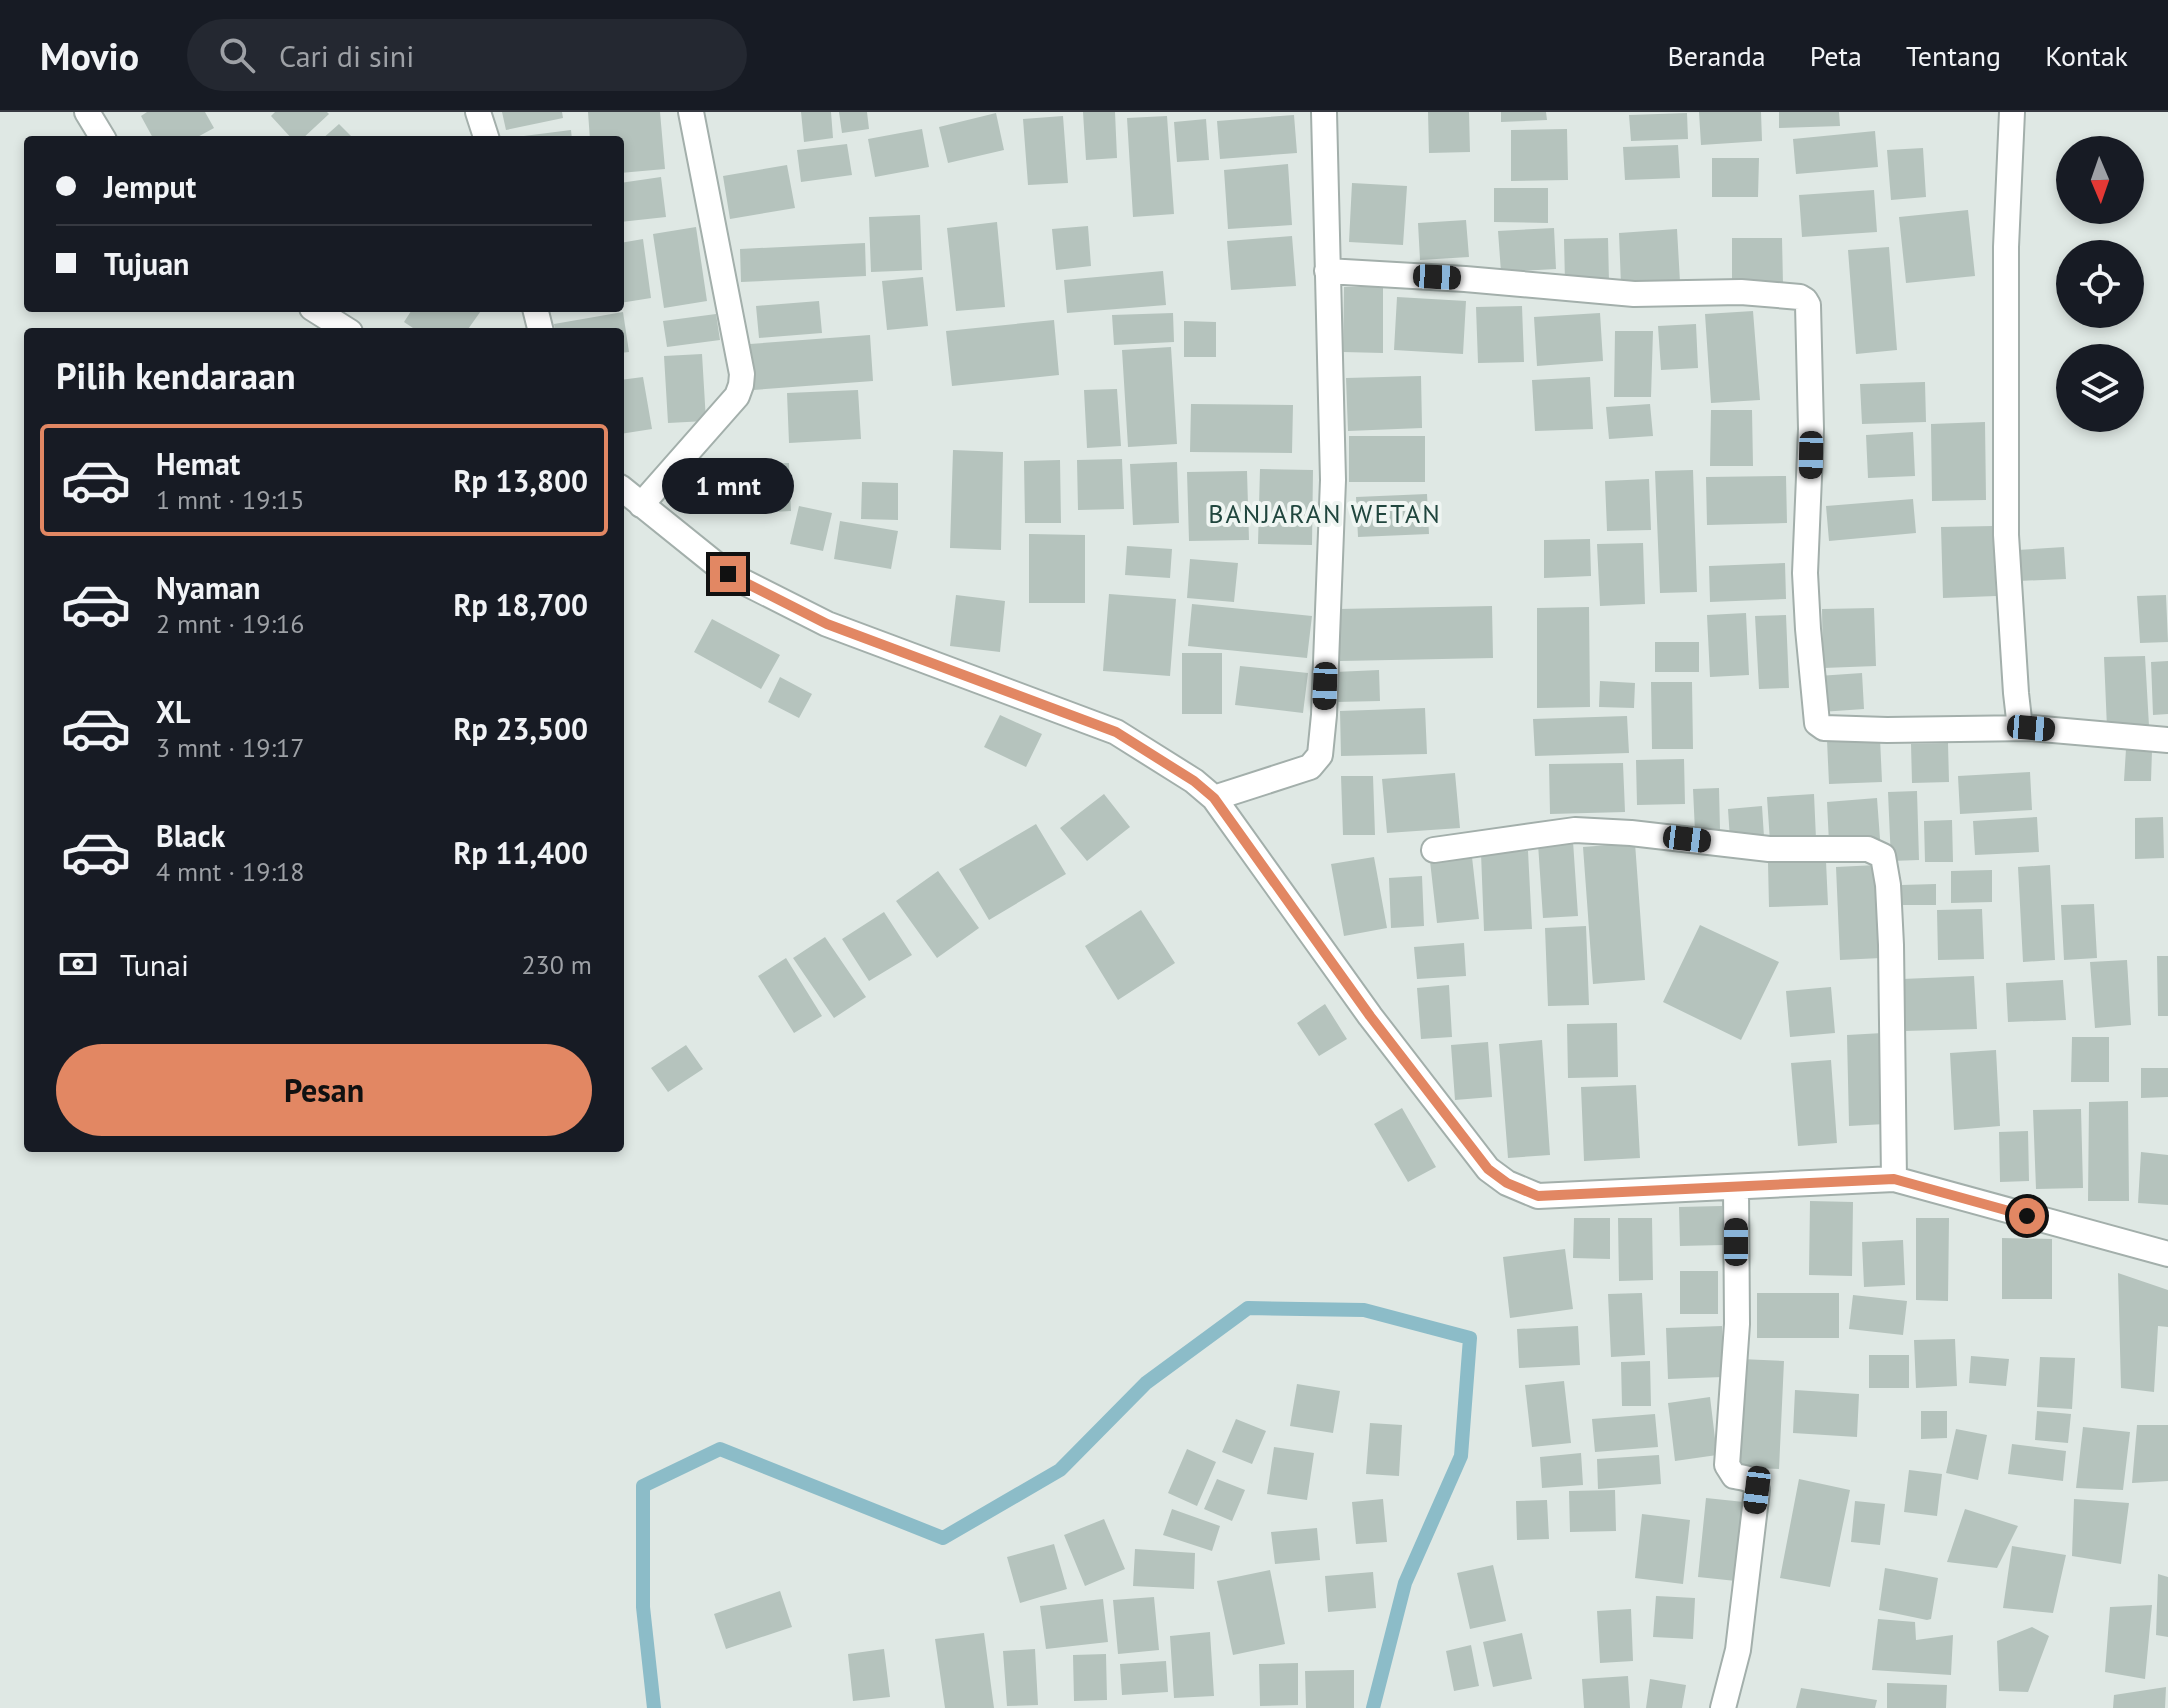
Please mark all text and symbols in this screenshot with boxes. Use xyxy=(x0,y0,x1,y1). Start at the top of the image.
search box xyxy=(187,19,747,91)
text: Movio xyxy=(40,31,139,80)
icon: search xyxy=(215,33,259,77)
text: Cari di sini xyxy=(279,36,414,75)
text: Beranda xyxy=(1667,37,1766,74)
text: Peta xyxy=(1810,37,1862,74)
text: Tentang xyxy=(1906,37,2001,74)
text: Kontak xyxy=(2045,37,2128,74)
north arrow xyxy=(2056,136,2144,224)
map controls xyxy=(2056,136,2144,432)
text: Jemput xyxy=(104,167,196,206)
button: locate xyxy=(2056,240,2144,328)
text: Tujuan xyxy=(104,244,189,283)
car xyxy=(1412,264,1462,290)
button: layers xyxy=(2056,344,2144,432)
text: Pilih kendaraan xyxy=(56,352,296,399)
car xyxy=(1799,431,1823,479)
icon: car xyxy=(60,444,132,516)
text: Hemat xyxy=(156,444,240,483)
callout: 1 mnt xyxy=(662,458,794,514)
text: Rp 13,800 xyxy=(454,461,588,500)
text: 1 mnt xyxy=(695,469,761,502)
text: 1 mnt · 19:15 xyxy=(156,483,304,516)
district label: BANJARAN WETAN xyxy=(1208,497,1442,530)
route end xyxy=(710,556,746,592)
icon: car xyxy=(60,568,132,640)
text: Nyaman xyxy=(156,568,260,607)
text: Rp 18,700 xyxy=(454,585,588,624)
text: 2 mnt · 19:16 xyxy=(156,607,304,640)
car xyxy=(1312,662,1338,710)
icon: car xyxy=(60,692,132,764)
text: XL xyxy=(156,692,190,731)
text: Rp 23,500 xyxy=(454,709,588,748)
car xyxy=(2006,714,2056,742)
text: 3 mnt · 19:17 xyxy=(156,731,304,764)
icon: car xyxy=(60,816,132,888)
text: Black xyxy=(156,816,225,855)
car xyxy=(1662,824,1712,854)
text: Rp 11,400 xyxy=(454,833,588,872)
text: 4 mnt · 19:18 xyxy=(156,855,304,888)
icon: cash xyxy=(56,942,100,986)
text: Tunai xyxy=(120,945,189,984)
text: 230 m xyxy=(521,948,592,981)
button: Pesan xyxy=(56,1044,592,1136)
route start xyxy=(2009,1198,2045,1234)
car xyxy=(1724,1218,1748,1266)
car xyxy=(1742,1465,1772,1515)

